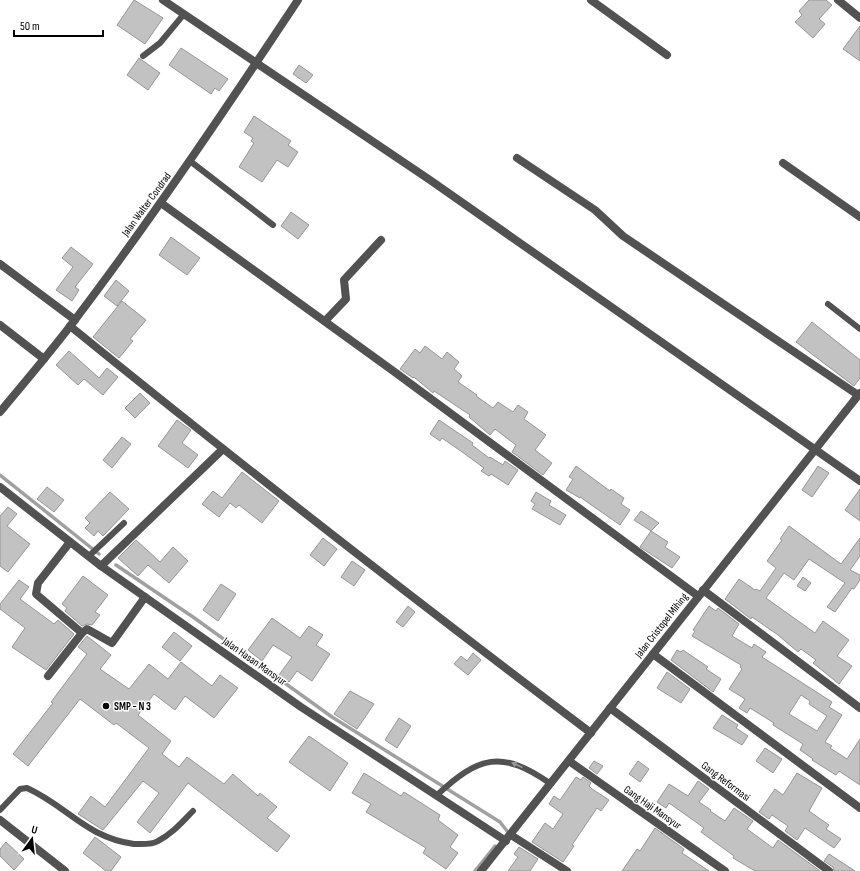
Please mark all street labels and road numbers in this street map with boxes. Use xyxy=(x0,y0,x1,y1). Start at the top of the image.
street label: Jalan Walter Condrad xyxy=(118,169,174,240)
street label: Jalan Cristopel Mihing xyxy=(631,590,691,661)
street label: Jalan Hasan Mansyur xyxy=(219,634,289,688)
street label: Gang Reformasi xyxy=(699,759,753,804)
street label: Gang Haji Mansyur xyxy=(621,783,684,832)

